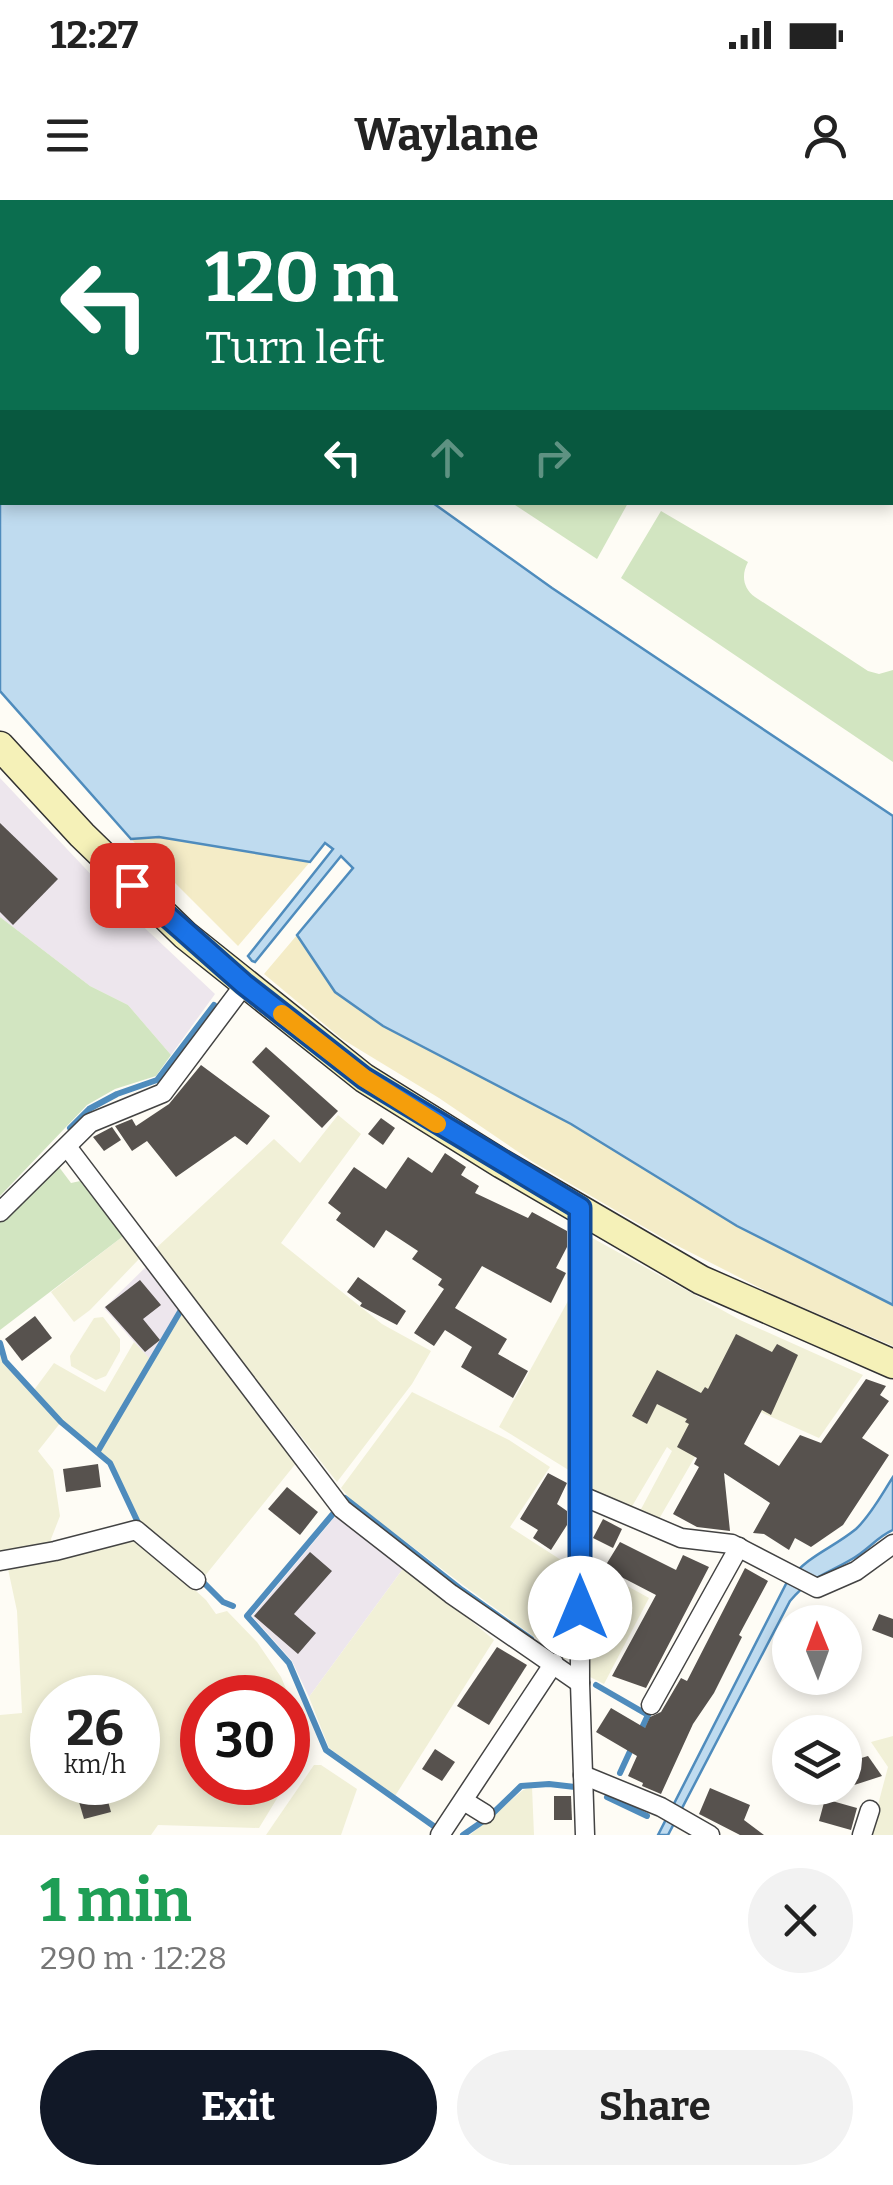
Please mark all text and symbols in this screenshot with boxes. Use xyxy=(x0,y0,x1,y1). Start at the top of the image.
text: 12:27 xyxy=(50,12,138,58)
icon: menu xyxy=(40,108,95,163)
text: Waylane xyxy=(354,108,539,162)
icon: person xyxy=(798,108,853,163)
text: 120 m xyxy=(205,236,398,320)
icon: left xyxy=(40,240,170,370)
text: Turn left xyxy=(205,321,385,375)
icon: left xyxy=(315,430,370,485)
icon: ahead xyxy=(420,430,475,485)
icon: right xyxy=(525,430,580,485)
pin xyxy=(90,843,175,928)
icon: arrive xyxy=(105,858,160,913)
position arrow xyxy=(528,1556,632,1660)
north arrow xyxy=(772,1605,862,1695)
map controls xyxy=(772,1605,862,1805)
speed limit sign: 30 xyxy=(180,1675,310,1805)
text: 26 xyxy=(66,1698,124,1758)
button: layers xyxy=(772,1715,862,1805)
text: km/h xyxy=(64,1750,126,1780)
text: 1 min xyxy=(40,1865,192,1937)
button: close xyxy=(748,1868,853,1973)
text: 290 m · 12:28 xyxy=(40,1939,227,1977)
button: Exit xyxy=(40,2050,437,2165)
button: Share xyxy=(457,2050,853,2165)

